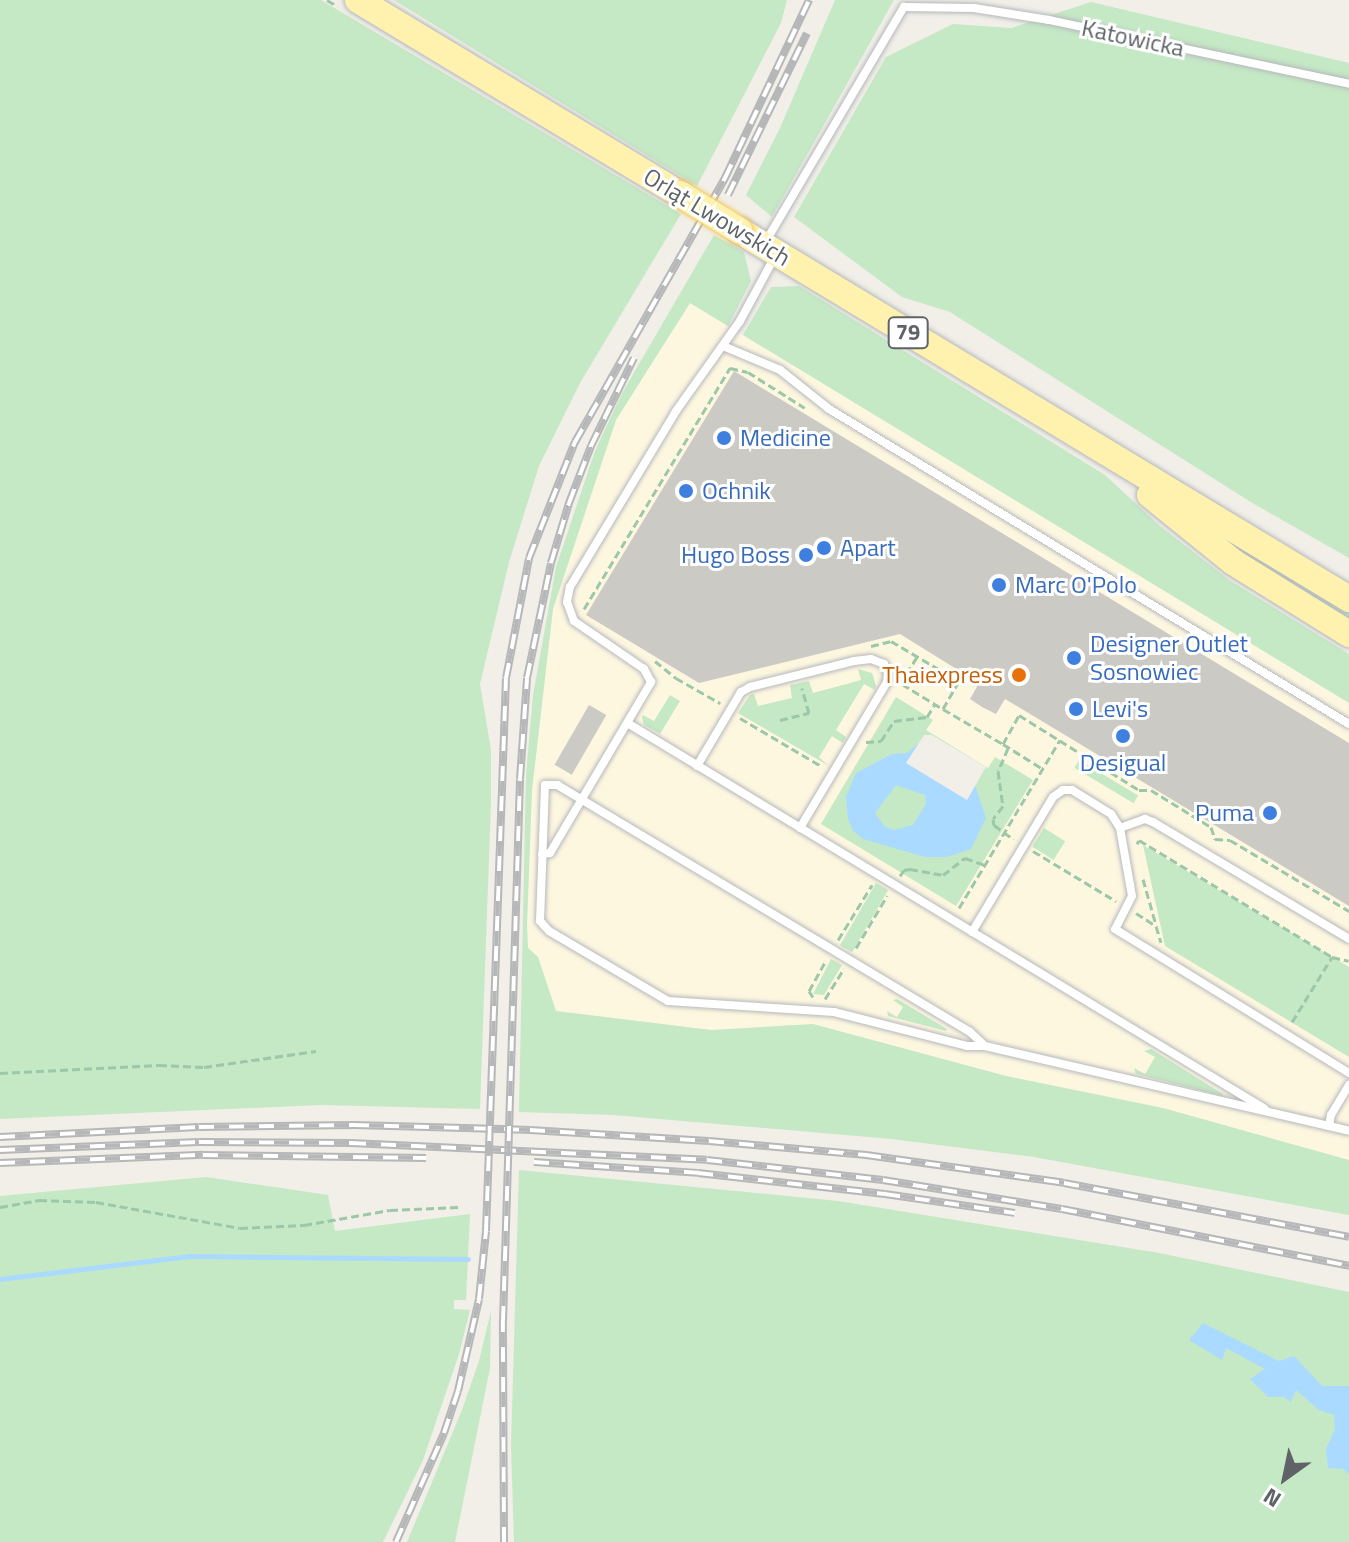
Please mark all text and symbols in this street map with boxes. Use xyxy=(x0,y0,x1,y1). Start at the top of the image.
street label: Katowicka xyxy=(1079,13,1187,63)
street label: Orląt Lwowskich xyxy=(638,162,796,272)
road number: 79 xyxy=(886,315,930,351)
place label: Medicine xyxy=(740,424,831,452)
marker: Medicine xyxy=(715,429,733,447)
place label: Ochnik xyxy=(702,477,771,505)
marker: Ochnik xyxy=(677,482,695,500)
place label: Apart xyxy=(840,534,896,562)
marker: Apart xyxy=(815,539,833,557)
place label: Hugo Boss xyxy=(681,541,790,569)
marker: Hugo Boss xyxy=(797,546,815,564)
place label: Marc O'Polo xyxy=(1015,571,1137,599)
marker: Marc O'Polo xyxy=(990,576,1008,594)
place label: Designer Outlet Sosnowiec xyxy=(1090,630,1248,686)
marker: Designer Outlet Sosnowiec xyxy=(1065,649,1083,667)
place label: Thaiexpress xyxy=(882,661,1003,689)
marker: Thaiexpress xyxy=(1010,666,1028,684)
place label: Levi's xyxy=(1092,695,1148,723)
marker: Levi's xyxy=(1067,700,1085,718)
marker: Desigual xyxy=(1114,727,1132,745)
place label: Desigual xyxy=(1080,749,1166,777)
place label: Puma xyxy=(1195,799,1254,827)
marker: Puma xyxy=(1261,804,1279,822)
north arrow xyxy=(1245,1438,1325,1518)
text: N xyxy=(1256,1480,1288,1517)

